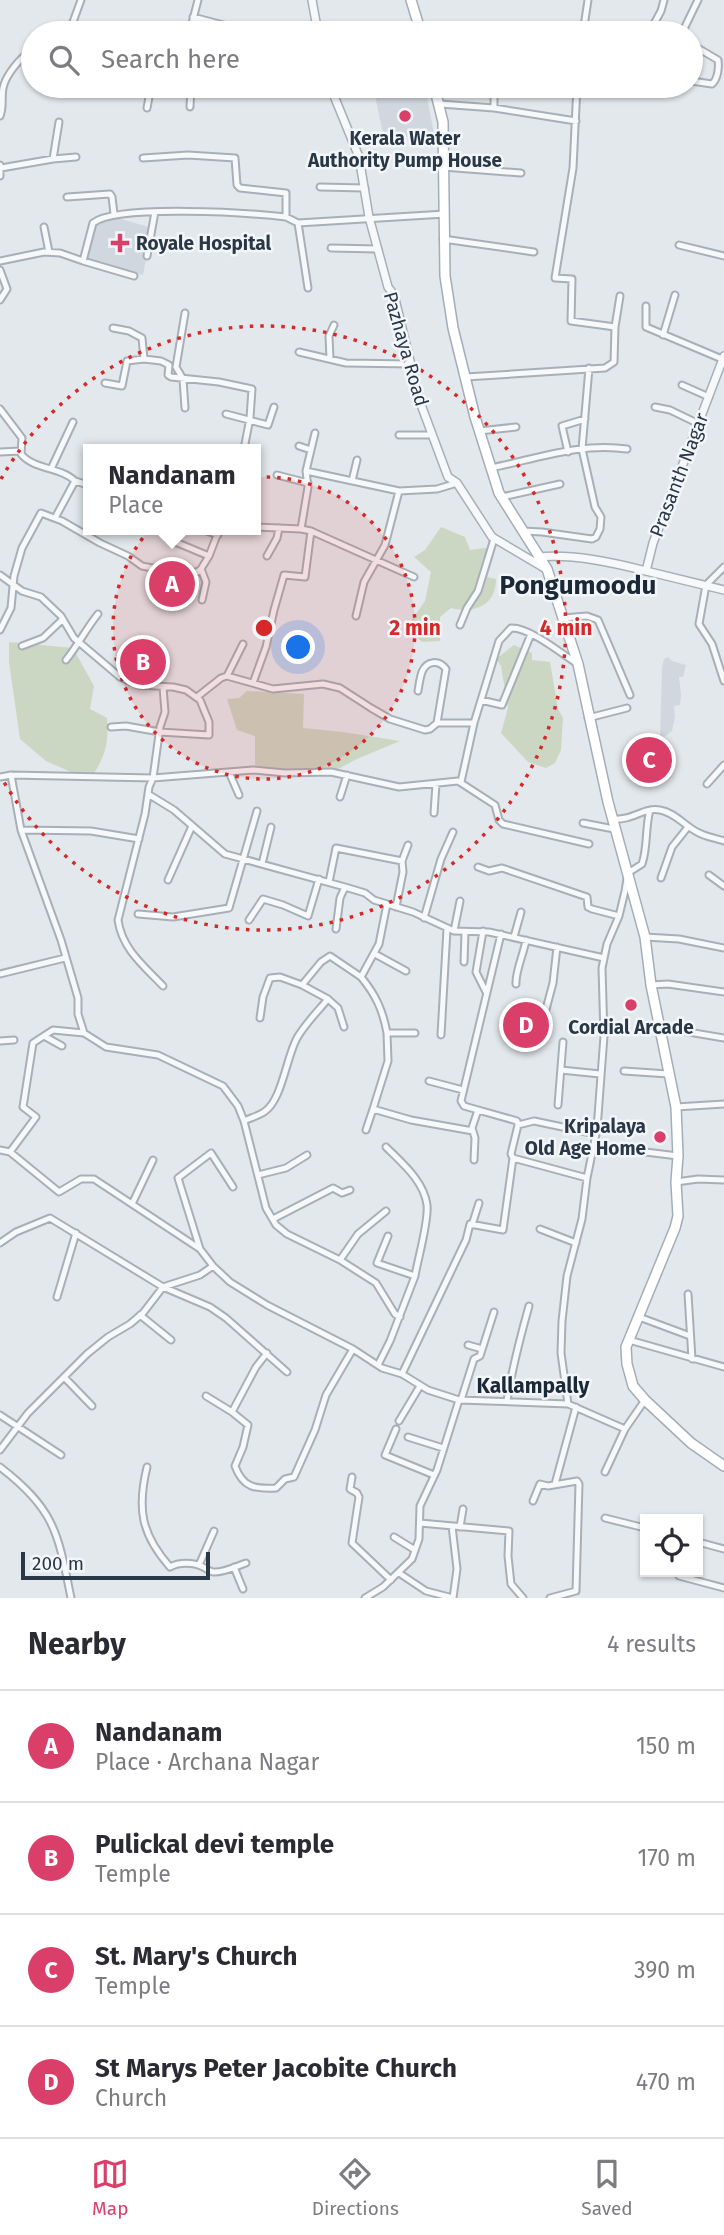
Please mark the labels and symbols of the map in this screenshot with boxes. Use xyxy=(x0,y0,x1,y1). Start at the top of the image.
marker: Kerala Water Authority Pump House xyxy=(397,108,413,124)
place label: Kerala Water Authority Pump House xyxy=(307,127,502,172)
place label: Royale Hospital xyxy=(136,232,272,255)
marker: Royale Hospital xyxy=(110,233,130,253)
street label: Pazhaya Road xyxy=(379,289,433,409)
street label: Prasanth Nagar xyxy=(645,409,713,540)
pin: A xyxy=(149,558,195,610)
district label: Pongumoodu xyxy=(500,570,656,601)
text: 2 min xyxy=(389,615,441,641)
text: 4 min xyxy=(540,615,592,641)
centre of rings xyxy=(252,616,276,640)
your location xyxy=(281,630,315,664)
pin: B xyxy=(120,636,166,688)
pin: C xyxy=(626,734,672,786)
marker: Cordial Arcade xyxy=(623,997,639,1013)
pin: D xyxy=(503,999,549,1051)
place label: Cordial Arcade xyxy=(568,1016,694,1039)
place label: Kripalaya Old Age Home xyxy=(525,1115,646,1160)
marker: Kripalaya Old Age Home xyxy=(652,1129,668,1145)
district label: Kallampally xyxy=(477,1373,590,1399)
scale bar xyxy=(21,1549,210,1581)

